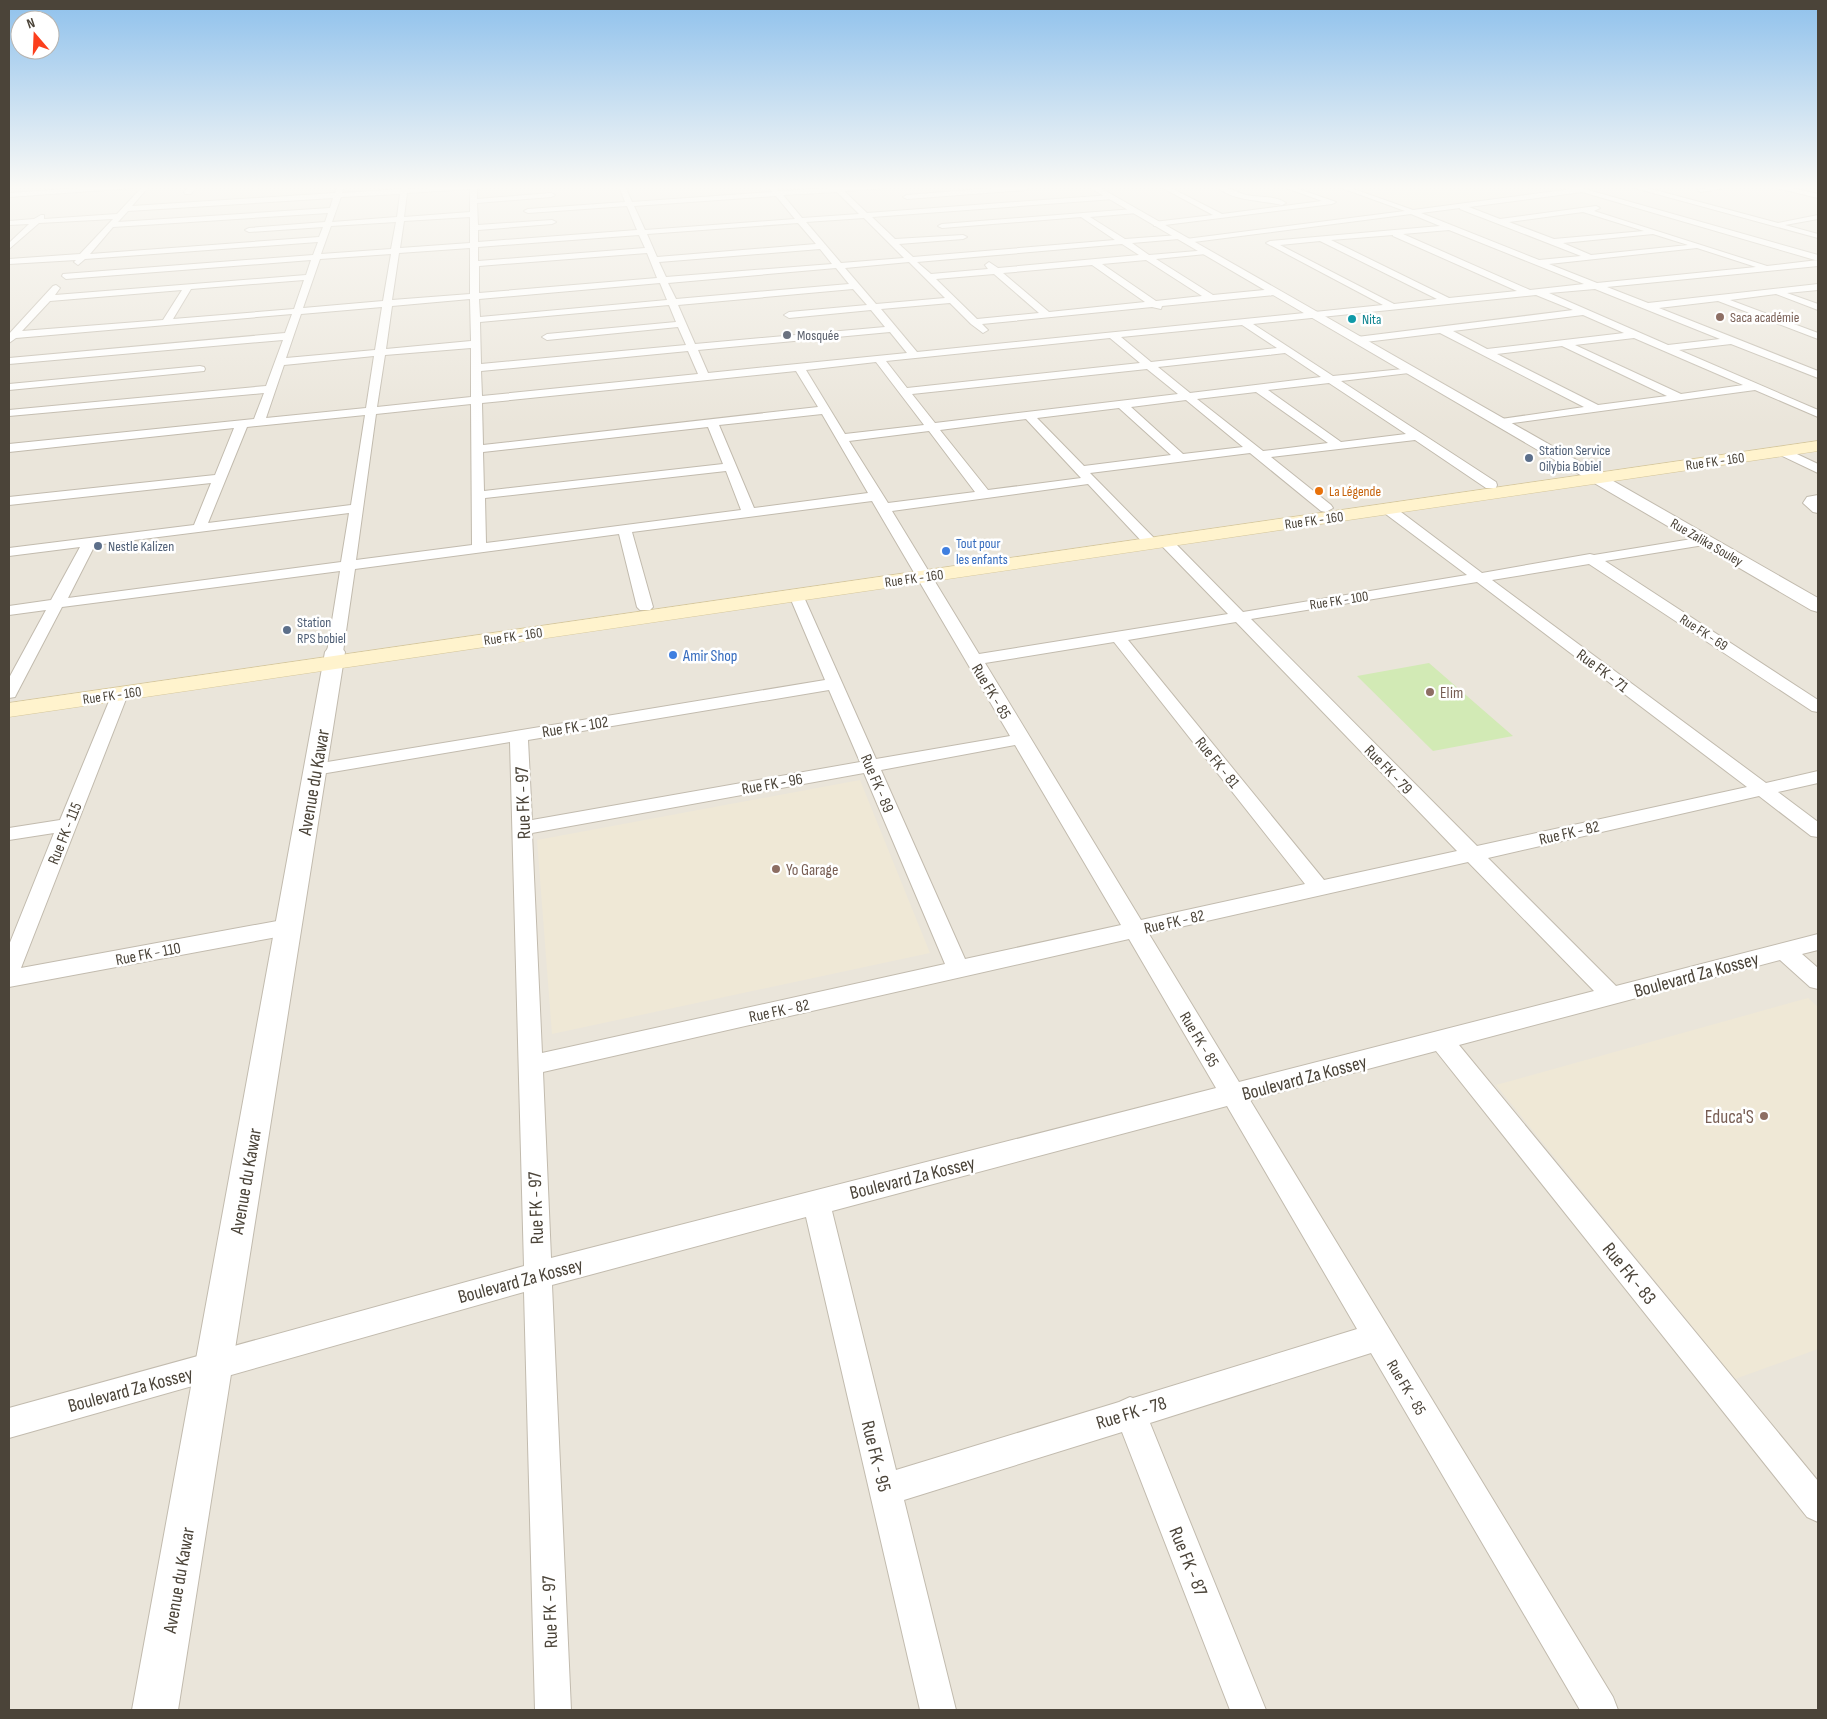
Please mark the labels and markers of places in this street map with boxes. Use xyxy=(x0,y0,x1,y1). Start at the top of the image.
place label: Saca académie xyxy=(1730,309,1799,326)
place label: Nita xyxy=(1362,311,1381,328)
marker: Saca académie xyxy=(1714,311,1726,323)
marker: Nita xyxy=(1346,313,1358,325)
place label: Mosquée xyxy=(797,327,839,344)
marker: Mosquée xyxy=(781,329,793,341)
place label: Station Service Oilybia Bobiel xyxy=(1539,442,1610,475)
marker: Station Service Oilybia Bobiel xyxy=(1523,452,1535,464)
place label: La Légende xyxy=(1329,483,1381,500)
marker: La Légende xyxy=(1313,485,1325,497)
place label: Tout pour les enfants xyxy=(956,535,1008,568)
place label: Nestle Kalizen xyxy=(108,538,174,555)
marker: Nestle Kalizen xyxy=(92,540,104,552)
marker: Tout pour les enfants xyxy=(940,545,952,557)
place label: Station RPS bobiel xyxy=(297,614,346,647)
marker: Station RPS bobiel xyxy=(281,624,293,636)
place label: Amir Shop xyxy=(682,647,738,666)
marker: Amir Shop xyxy=(667,649,679,661)
place label: Elim xyxy=(1440,684,1463,703)
marker: Elim xyxy=(1424,686,1436,698)
place label: Yo Garage xyxy=(786,861,838,880)
marker: Yo Garage xyxy=(770,863,782,875)
place label: Educa'S xyxy=(1705,1106,1754,1129)
marker: Educa'S xyxy=(1758,1110,1770,1122)

